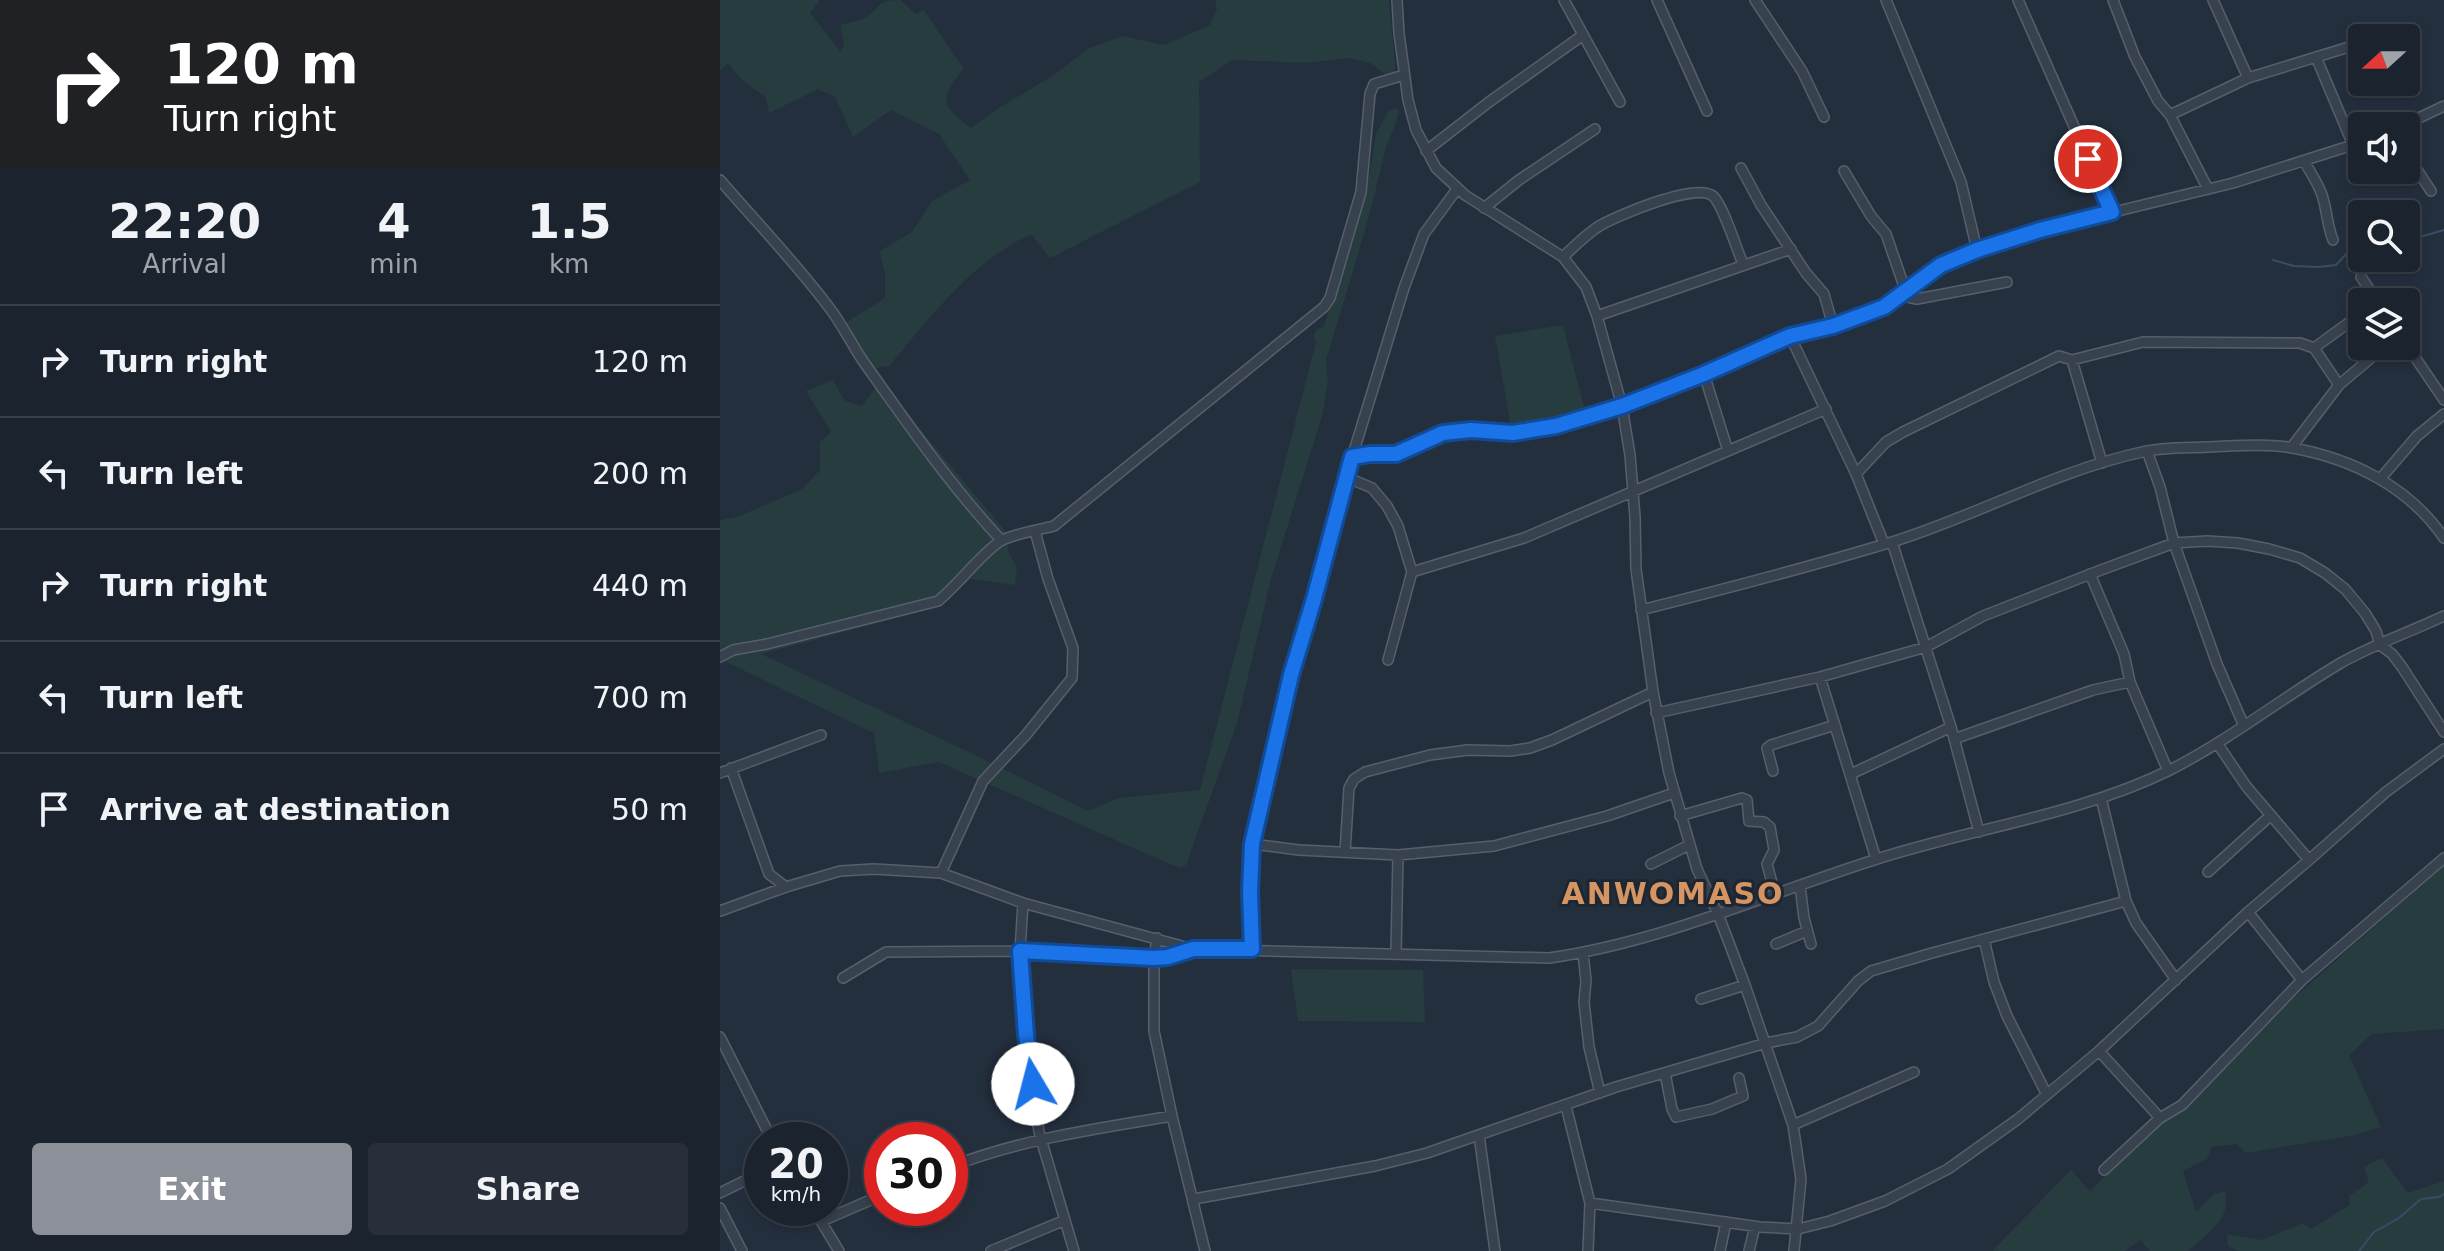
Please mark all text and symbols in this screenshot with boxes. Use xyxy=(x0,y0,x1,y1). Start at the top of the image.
north arrow xyxy=(2348,24,2420,96)
map controls xyxy=(2348,24,2420,360)
text: 120 m xyxy=(164,31,359,96)
icon: right xyxy=(32,32,136,136)
text: Turn right xyxy=(164,98,336,139)
button: sound xyxy=(2348,112,2420,184)
pin xyxy=(2054,125,2122,193)
icon: arrive xyxy=(2066,137,2110,181)
text: 22:20 xyxy=(108,193,261,249)
text: 4 xyxy=(377,193,411,249)
text: 1.5 xyxy=(527,193,612,249)
button: search xyxy=(2348,200,2420,272)
text: Arrival xyxy=(142,249,227,279)
text: min xyxy=(369,249,418,279)
text: km xyxy=(549,249,589,279)
button: layers xyxy=(2348,288,2420,360)
icon: right xyxy=(32,339,76,383)
text: Turn right xyxy=(100,344,267,379)
text: 120 m xyxy=(592,344,688,379)
icon: left xyxy=(32,451,76,495)
text: Turn left xyxy=(100,456,243,491)
text: 200 m xyxy=(592,456,688,491)
icon: right xyxy=(32,563,76,607)
text: Turn right xyxy=(100,568,267,603)
text: 440 m xyxy=(592,568,688,603)
icon: left xyxy=(32,675,76,719)
text: Turn left xyxy=(100,680,243,715)
text: 700 m xyxy=(592,680,688,715)
icon: arrive xyxy=(32,787,76,831)
text: Arrive at destination xyxy=(100,792,451,827)
text: 50 m xyxy=(611,792,688,827)
district label: ANWOMASO xyxy=(1561,876,1785,911)
position arrow xyxy=(991,1042,1075,1126)
speed limit sign: 30 xyxy=(864,1122,968,1226)
text: 20 xyxy=(768,1141,824,1187)
button: Exit xyxy=(32,1143,352,1235)
button: Share xyxy=(368,1143,688,1235)
text: km/h xyxy=(771,1182,821,1206)

